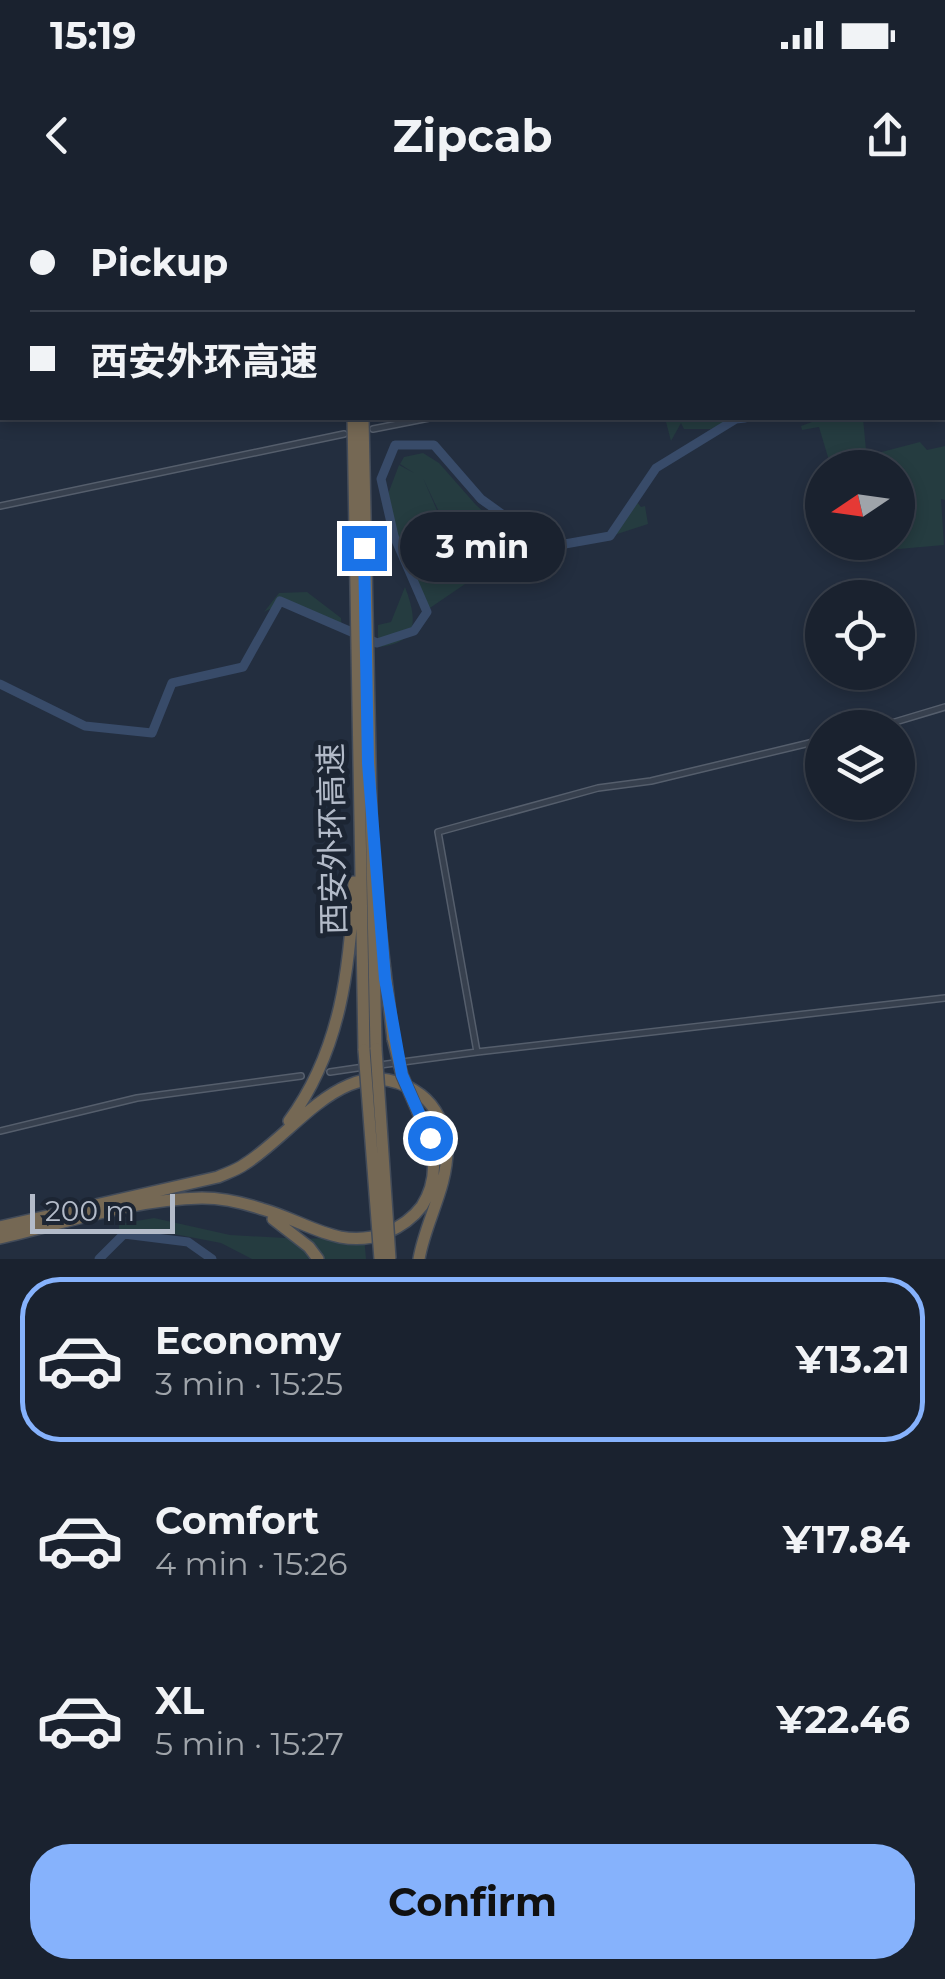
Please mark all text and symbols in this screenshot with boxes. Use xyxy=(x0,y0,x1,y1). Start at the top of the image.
text: 15:19 xyxy=(50,12,137,59)
icon: back xyxy=(30,108,85,163)
text: Zipcab xyxy=(392,108,553,163)
icon: share xyxy=(860,108,915,163)
text: Pickup xyxy=(90,239,228,286)
text: 西安外环高速 xyxy=(90,338,318,385)
north arrow xyxy=(805,450,915,560)
map controls xyxy=(805,450,915,820)
callout: 3 min xyxy=(399,513,564,583)
route end xyxy=(342,526,387,571)
text: 3 min xyxy=(436,527,529,566)
button: locate xyxy=(805,580,915,690)
button: layers xyxy=(805,710,915,820)
street label: 西安外环高速 xyxy=(311,743,353,935)
route start xyxy=(408,1116,453,1161)
scale bar xyxy=(30,1189,175,1234)
text: 200 m xyxy=(45,1194,135,1228)
icon: car xyxy=(35,1315,125,1405)
text: Economy xyxy=(155,1317,341,1364)
text: ¥13.21 xyxy=(796,1336,910,1383)
text: 3 min · 15:25 xyxy=(155,1364,343,1403)
icon: car xyxy=(35,1495,125,1585)
text: Comfort xyxy=(155,1497,319,1544)
text: ¥17.84 xyxy=(783,1516,910,1563)
text: 4 min · 15:26 xyxy=(155,1544,348,1583)
icon: car xyxy=(35,1675,125,1765)
text: XL xyxy=(155,1677,204,1724)
text: ¥22.46 xyxy=(776,1696,910,1743)
text: 5 min · 15:27 xyxy=(155,1724,344,1763)
button: Confirm xyxy=(30,1844,915,1959)

